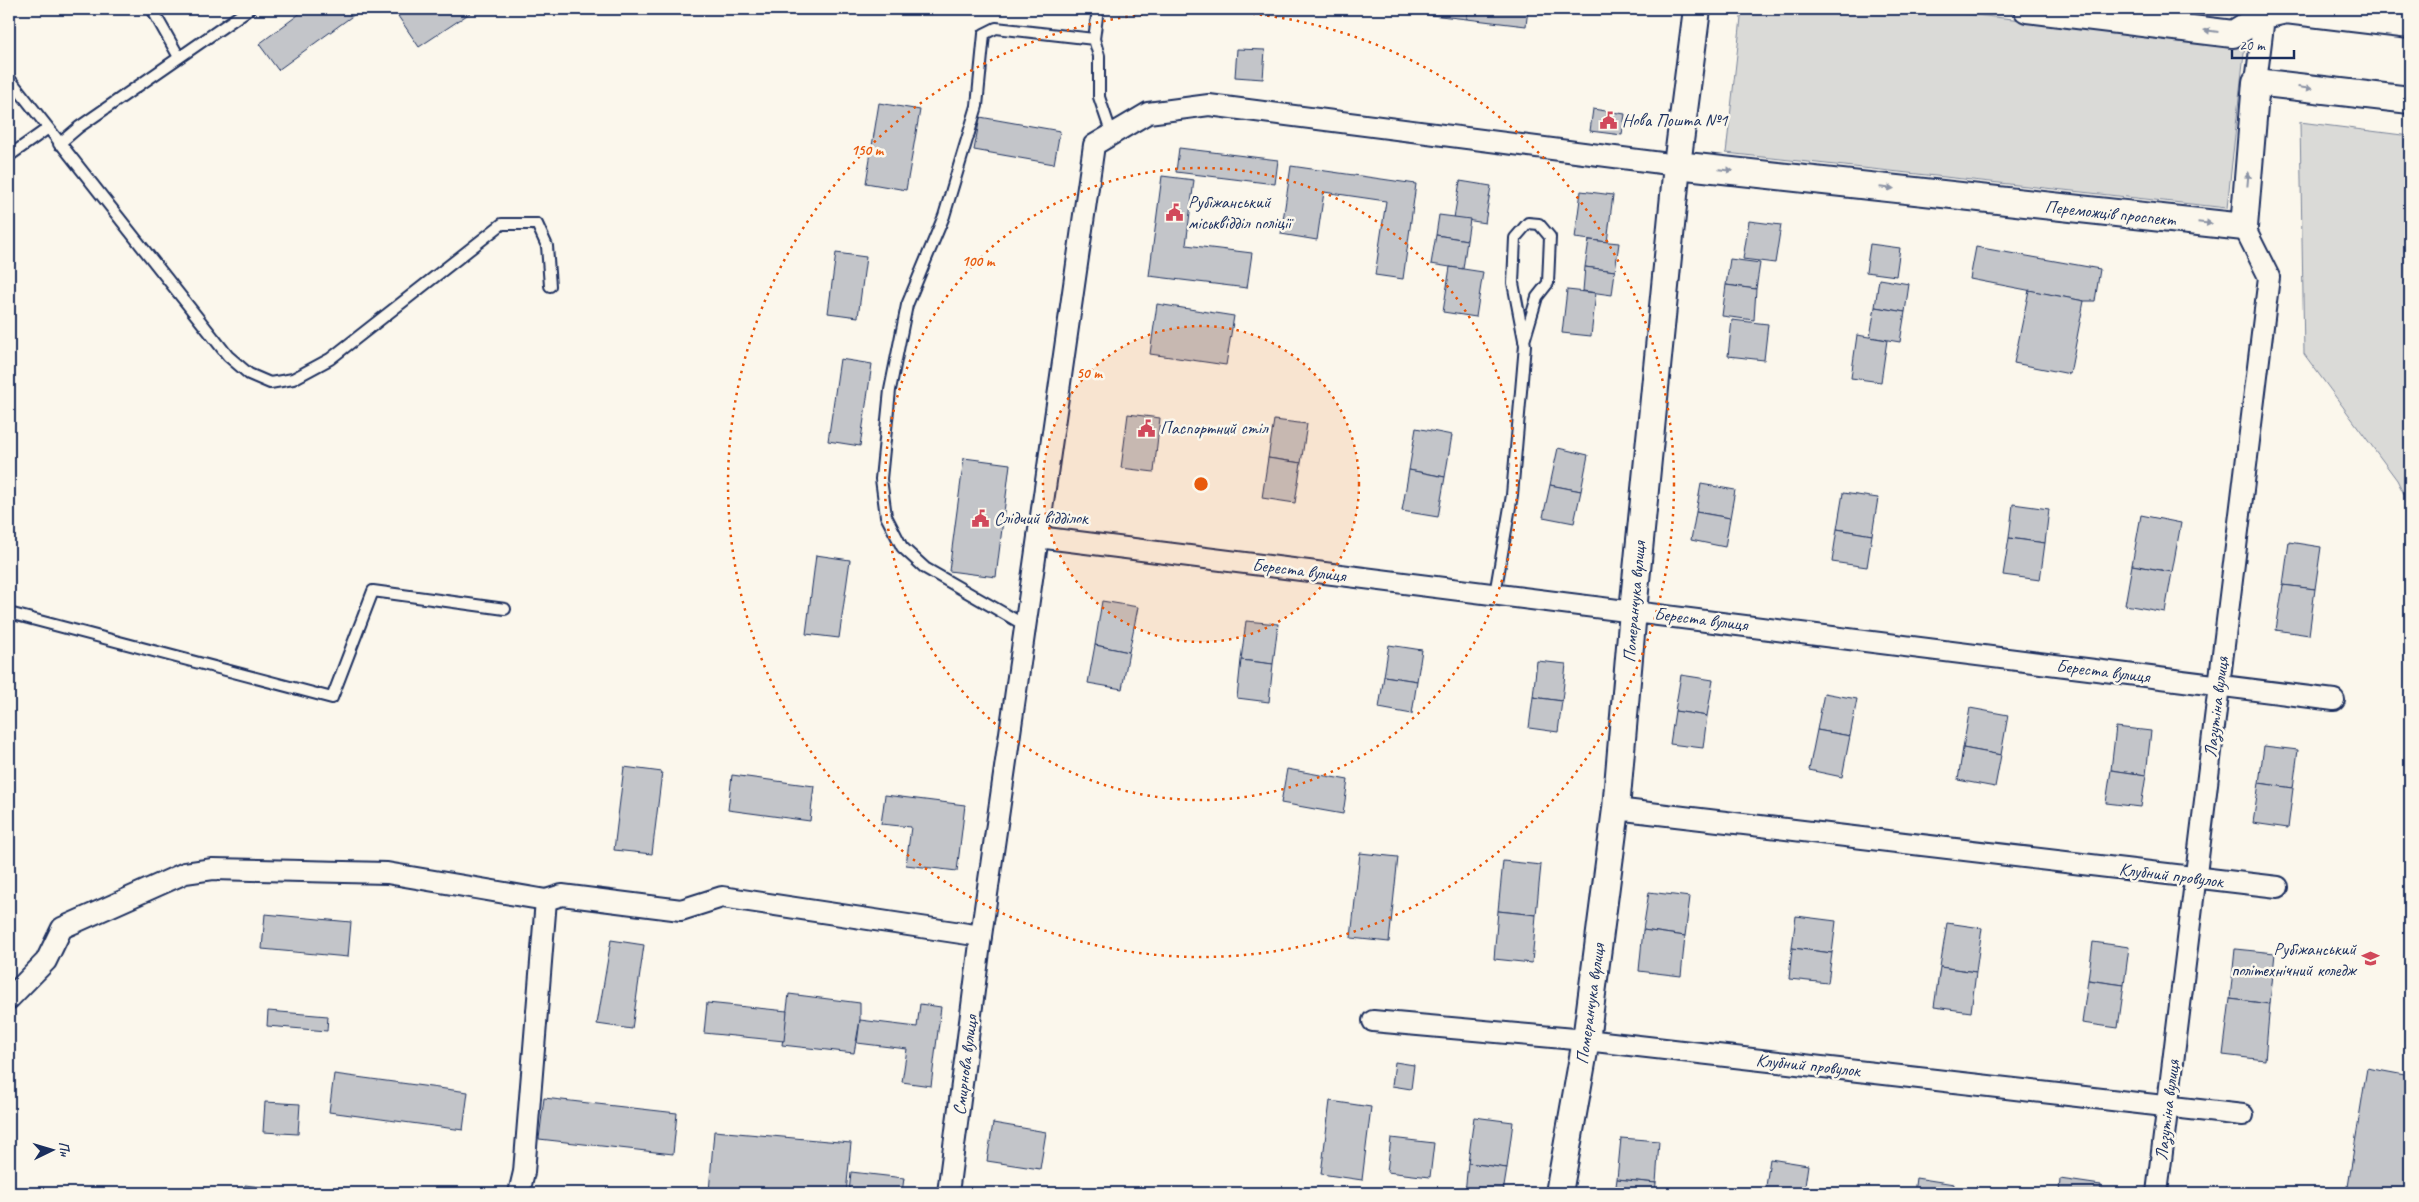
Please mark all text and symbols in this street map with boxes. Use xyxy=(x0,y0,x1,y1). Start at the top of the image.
one-way arrow xyxy=(2203,27,2219,35)
scale bar xyxy=(2232,28,2294,60)
text: 20 m xyxy=(2239,36,2266,55)
one-way arrow xyxy=(2297,84,2313,92)
place label: Нова Пошта №1 xyxy=(1622,109,1728,131)
public building icon: Нова Пошта №1 xyxy=(1598,110,1618,130)
text: 150 m xyxy=(851,141,885,160)
one-way arrow xyxy=(1718,166,1734,174)
one-way arrow xyxy=(2244,171,2252,187)
one-way arrow xyxy=(1879,184,1895,192)
place label: Рубіжанський міськвідділ поліції xyxy=(1188,191,1294,234)
street label: Переможців проспект xyxy=(2044,195,2178,231)
public building icon: Рубіжанський міськвідділ поліції xyxy=(1164,202,1184,222)
one-way arrow xyxy=(2198,219,2214,227)
text: 100 m xyxy=(962,252,996,271)
text: 50 m xyxy=(1076,364,1103,383)
place label: Паспортний стіл xyxy=(1160,417,1269,439)
public building icon: Паспортний стіл xyxy=(1136,418,1156,438)
centre of rings xyxy=(1192,475,1210,493)
place label: Слідчий відділок xyxy=(994,507,1089,529)
public building icon: Слідчий відділок xyxy=(970,508,990,528)
street label: Померанчука вулиця xyxy=(1618,539,1650,663)
street label: Береста вулиця xyxy=(1251,553,1349,587)
street label: Береста вулиця xyxy=(1653,602,1751,636)
street label: Береста вулиця xyxy=(2055,654,2153,688)
street label: Лазутіна вулиця xyxy=(2199,654,2234,759)
street label: Клубний провулок xyxy=(2118,858,2226,892)
place label: Рубіжанський політехнічний коледж xyxy=(2231,938,2358,981)
street label: Померанчука вулиця xyxy=(1571,941,1610,1066)
school or university icon: Рубіжанський політехнічний коледж xyxy=(2360,949,2380,969)
street label: Смирнова вулиця xyxy=(948,1012,982,1116)
street label: Клубний провулок xyxy=(1755,1049,1863,1082)
street label: Лазутіна вулиця xyxy=(2150,1057,2185,1162)
north arrow xyxy=(28,1124,78,1174)
text: Пн xyxy=(55,1141,74,1158)

